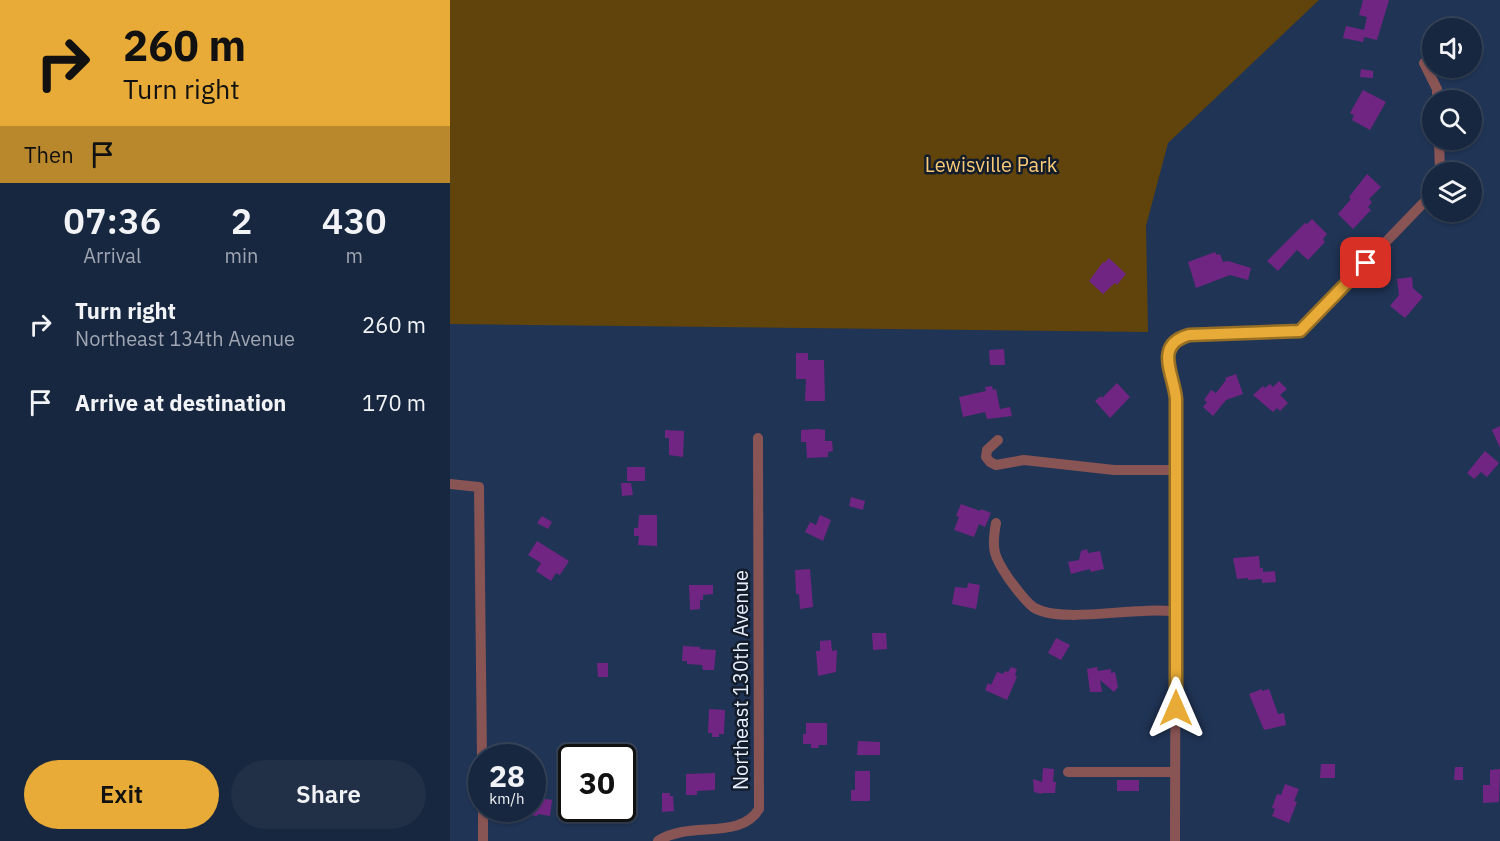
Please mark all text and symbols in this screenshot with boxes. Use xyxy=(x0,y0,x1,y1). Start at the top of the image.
text: 260 m xyxy=(123,18,246,73)
map controls xyxy=(1422,18,1482,222)
button: sound xyxy=(1422,18,1482,78)
icon: right xyxy=(24,24,102,102)
text: Turn right xyxy=(123,71,240,106)
button: search xyxy=(1422,90,1482,150)
icon: arrive xyxy=(86,138,119,171)
text: Then xyxy=(24,140,74,169)
park label: Lewisville Park xyxy=(925,151,1058,178)
button: layers xyxy=(1422,162,1482,222)
text: 07:36 xyxy=(63,197,161,244)
text: 2 xyxy=(231,197,252,244)
text: 430 xyxy=(322,197,387,244)
pin xyxy=(1340,237,1391,288)
text: Arrival xyxy=(83,242,141,269)
text: min xyxy=(225,242,258,269)
text: m xyxy=(345,242,363,269)
icon: arrive xyxy=(1349,246,1382,279)
text: Turn right xyxy=(75,296,176,325)
icon: right xyxy=(24,308,57,341)
text: 260 m xyxy=(362,310,426,339)
text: Northeast 134th Avenue xyxy=(75,325,295,352)
icon: arrive xyxy=(24,386,57,419)
text: Arrive at destination xyxy=(75,388,286,417)
text: 170 m xyxy=(362,388,426,417)
street label: Northeast 130th Avenue xyxy=(727,570,754,790)
position arrow xyxy=(1144,676,1208,740)
speed limit sign: 30 xyxy=(558,744,636,822)
text: 28 xyxy=(489,756,525,795)
button: Exit xyxy=(24,760,219,829)
button: Share xyxy=(231,760,426,829)
text: km/h xyxy=(489,789,525,808)

